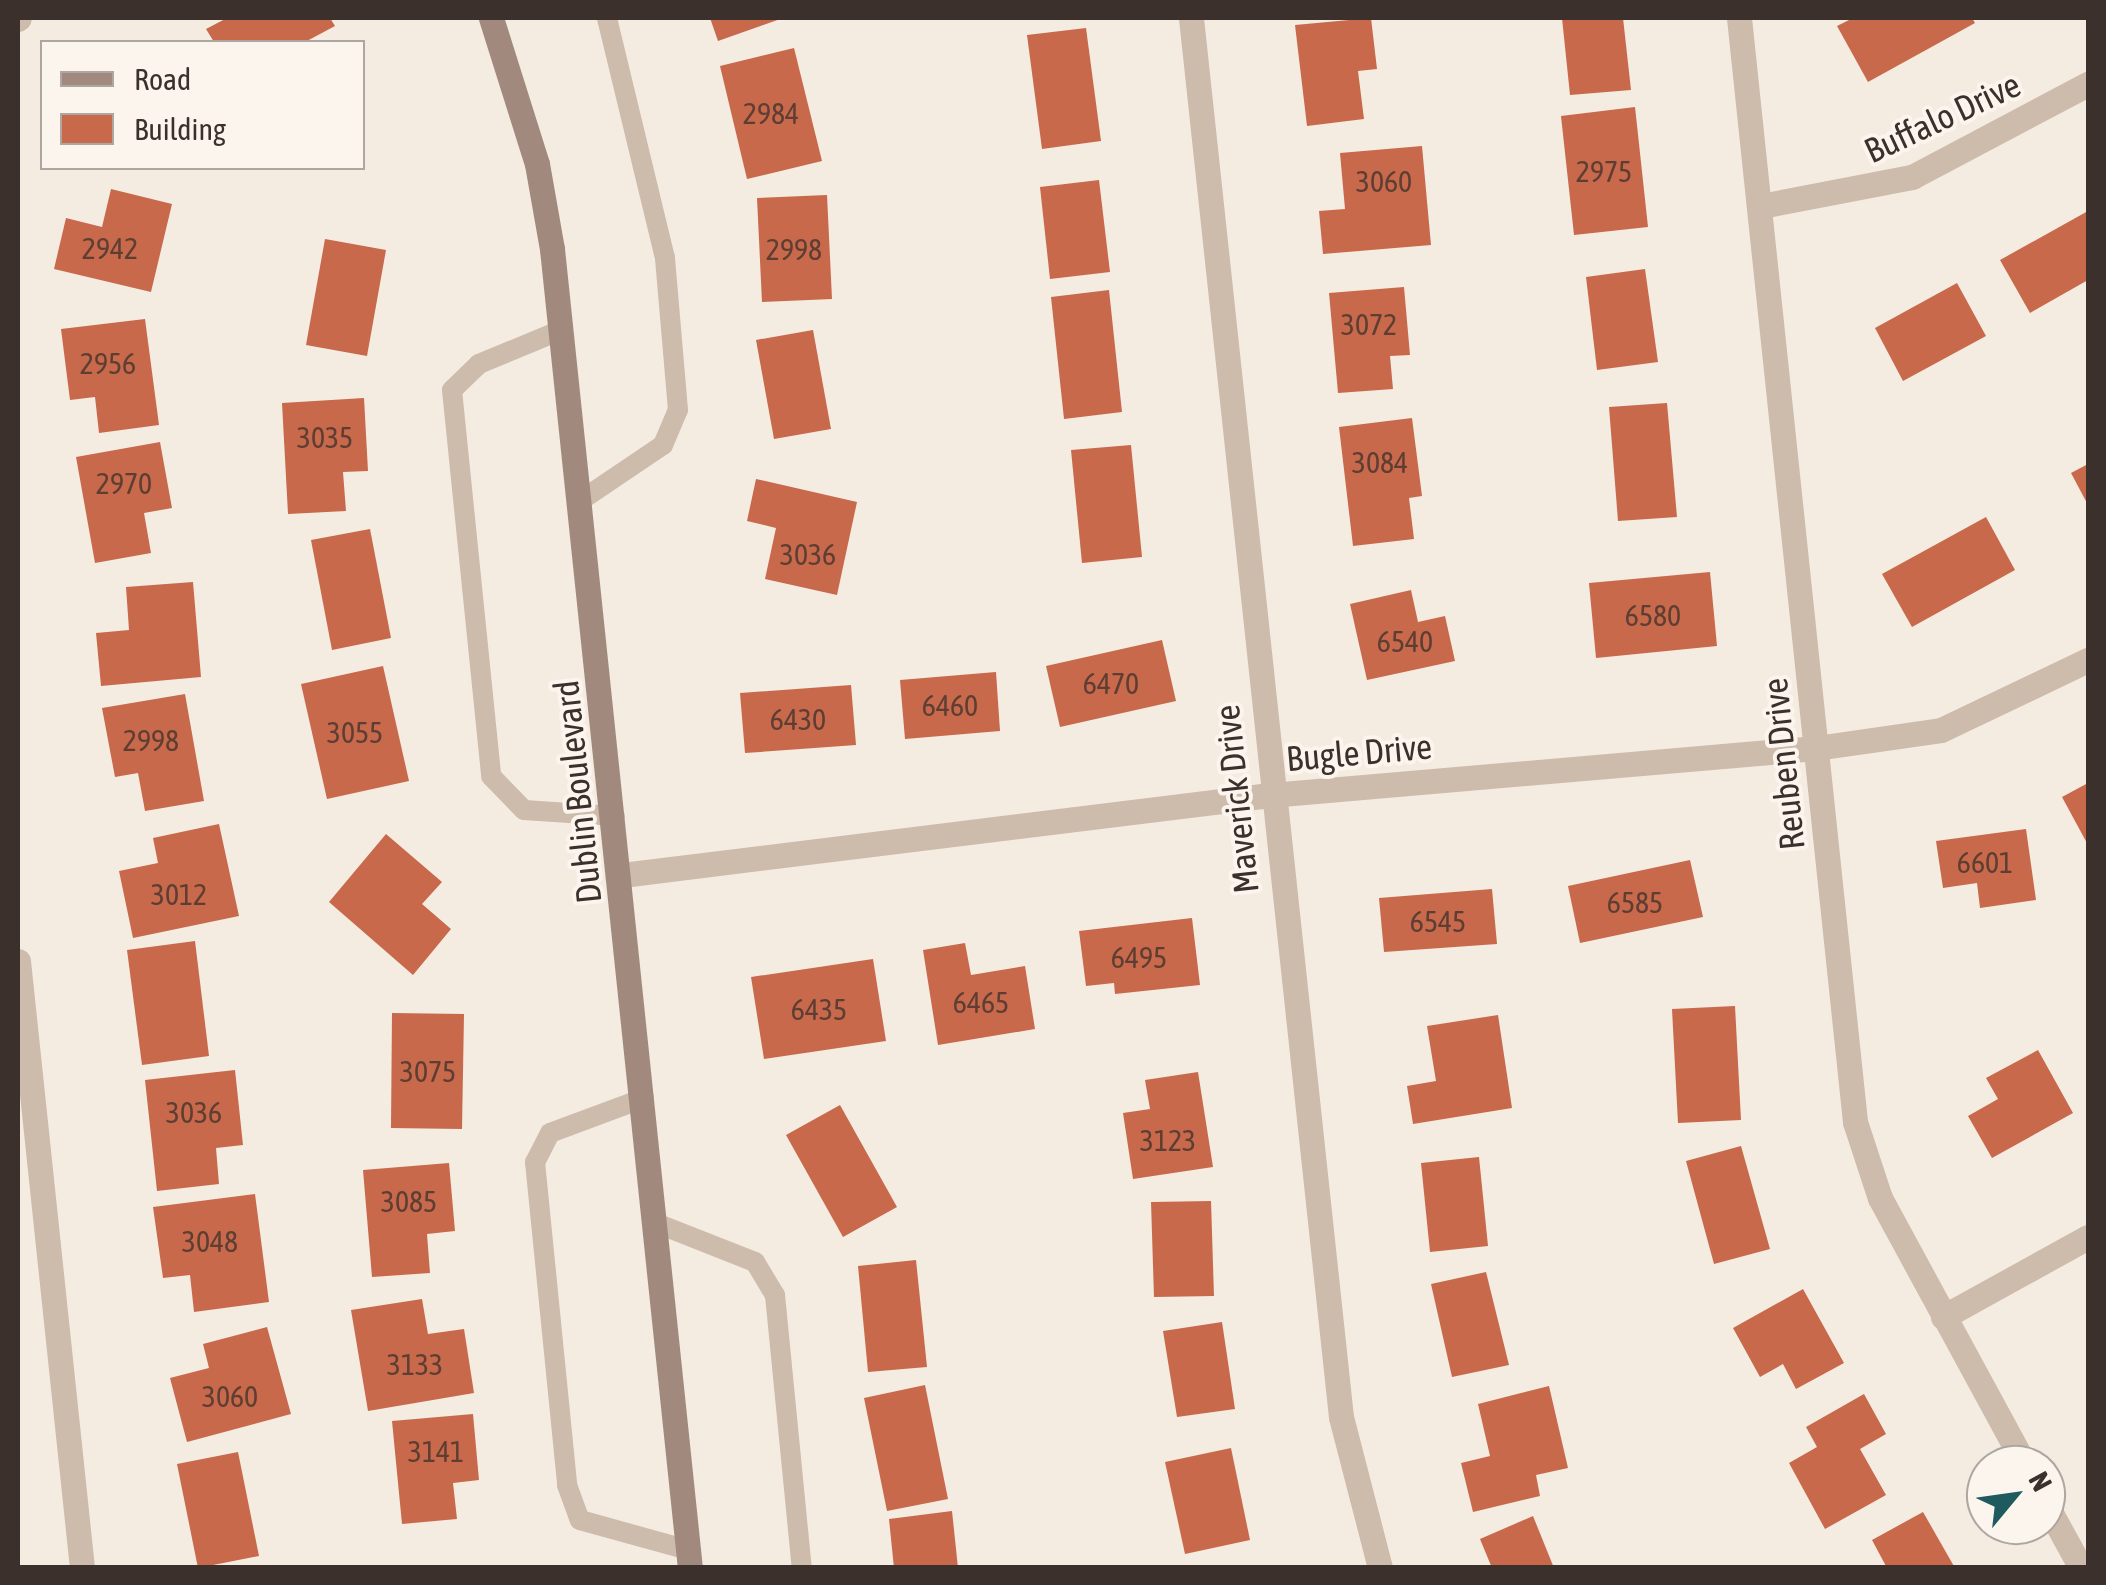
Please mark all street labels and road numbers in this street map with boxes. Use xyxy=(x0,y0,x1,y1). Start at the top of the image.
street label: Buffalo Drive xyxy=(1858,63,2026,171)
street label: Reuben Drive xyxy=(1753,676,1813,852)
street label: Dublin Boulevard xyxy=(544,678,610,906)
street label: Maverick Drive xyxy=(1205,703,1267,895)
street label: Bugle Drive xyxy=(1284,725,1434,779)

